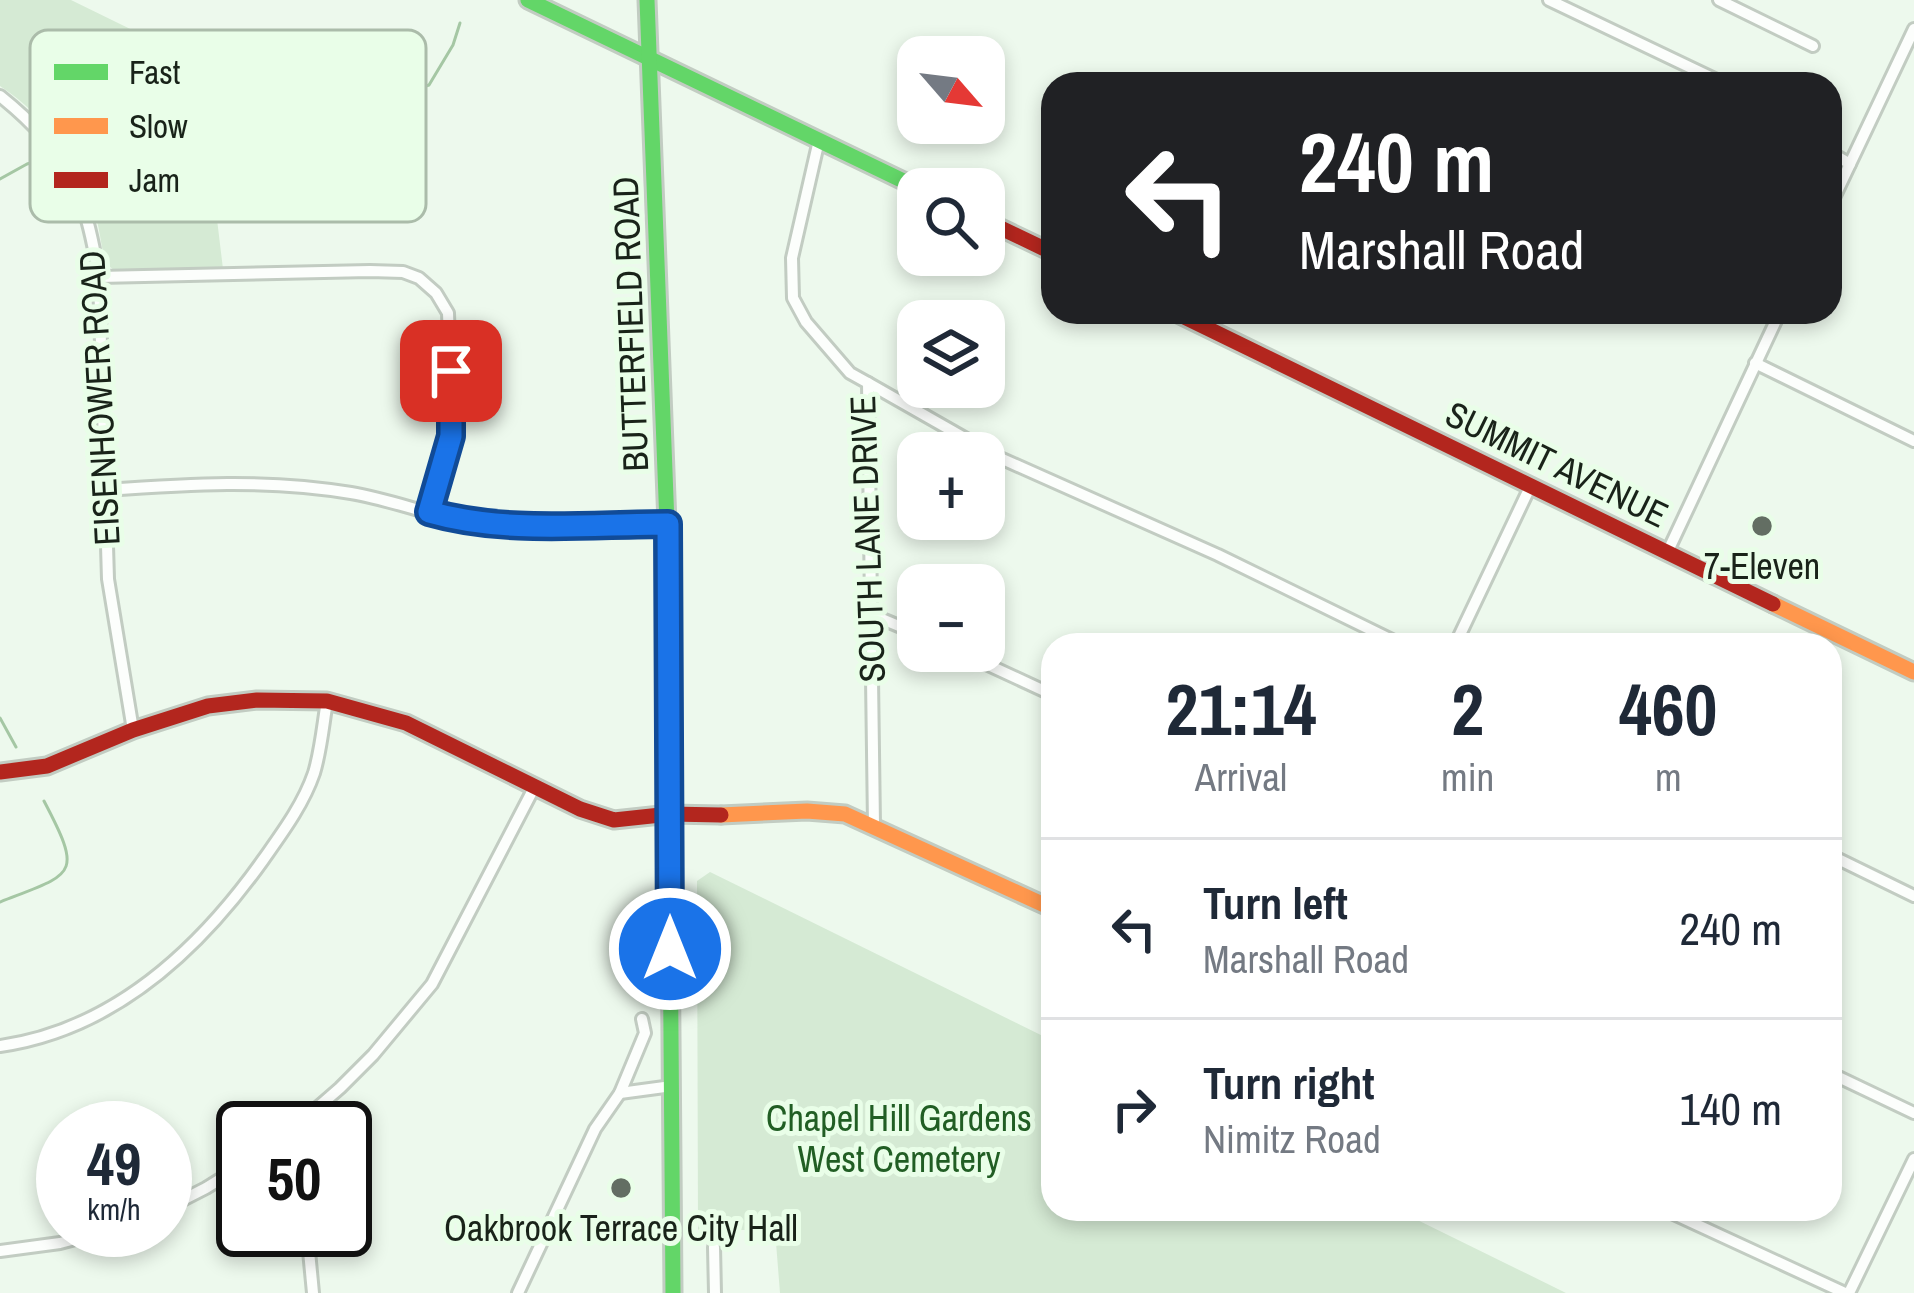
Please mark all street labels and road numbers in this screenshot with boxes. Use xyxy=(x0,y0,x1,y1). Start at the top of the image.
street label: BUTTERFIELD ROAD xyxy=(601,176,659,472)
street label: EISENHOWER ROAD xyxy=(67,249,131,547)
street label: SUMMIT AVENUE xyxy=(1438,389,1676,539)
street label: SOUTH LANE DRIVE xyxy=(838,395,896,683)

